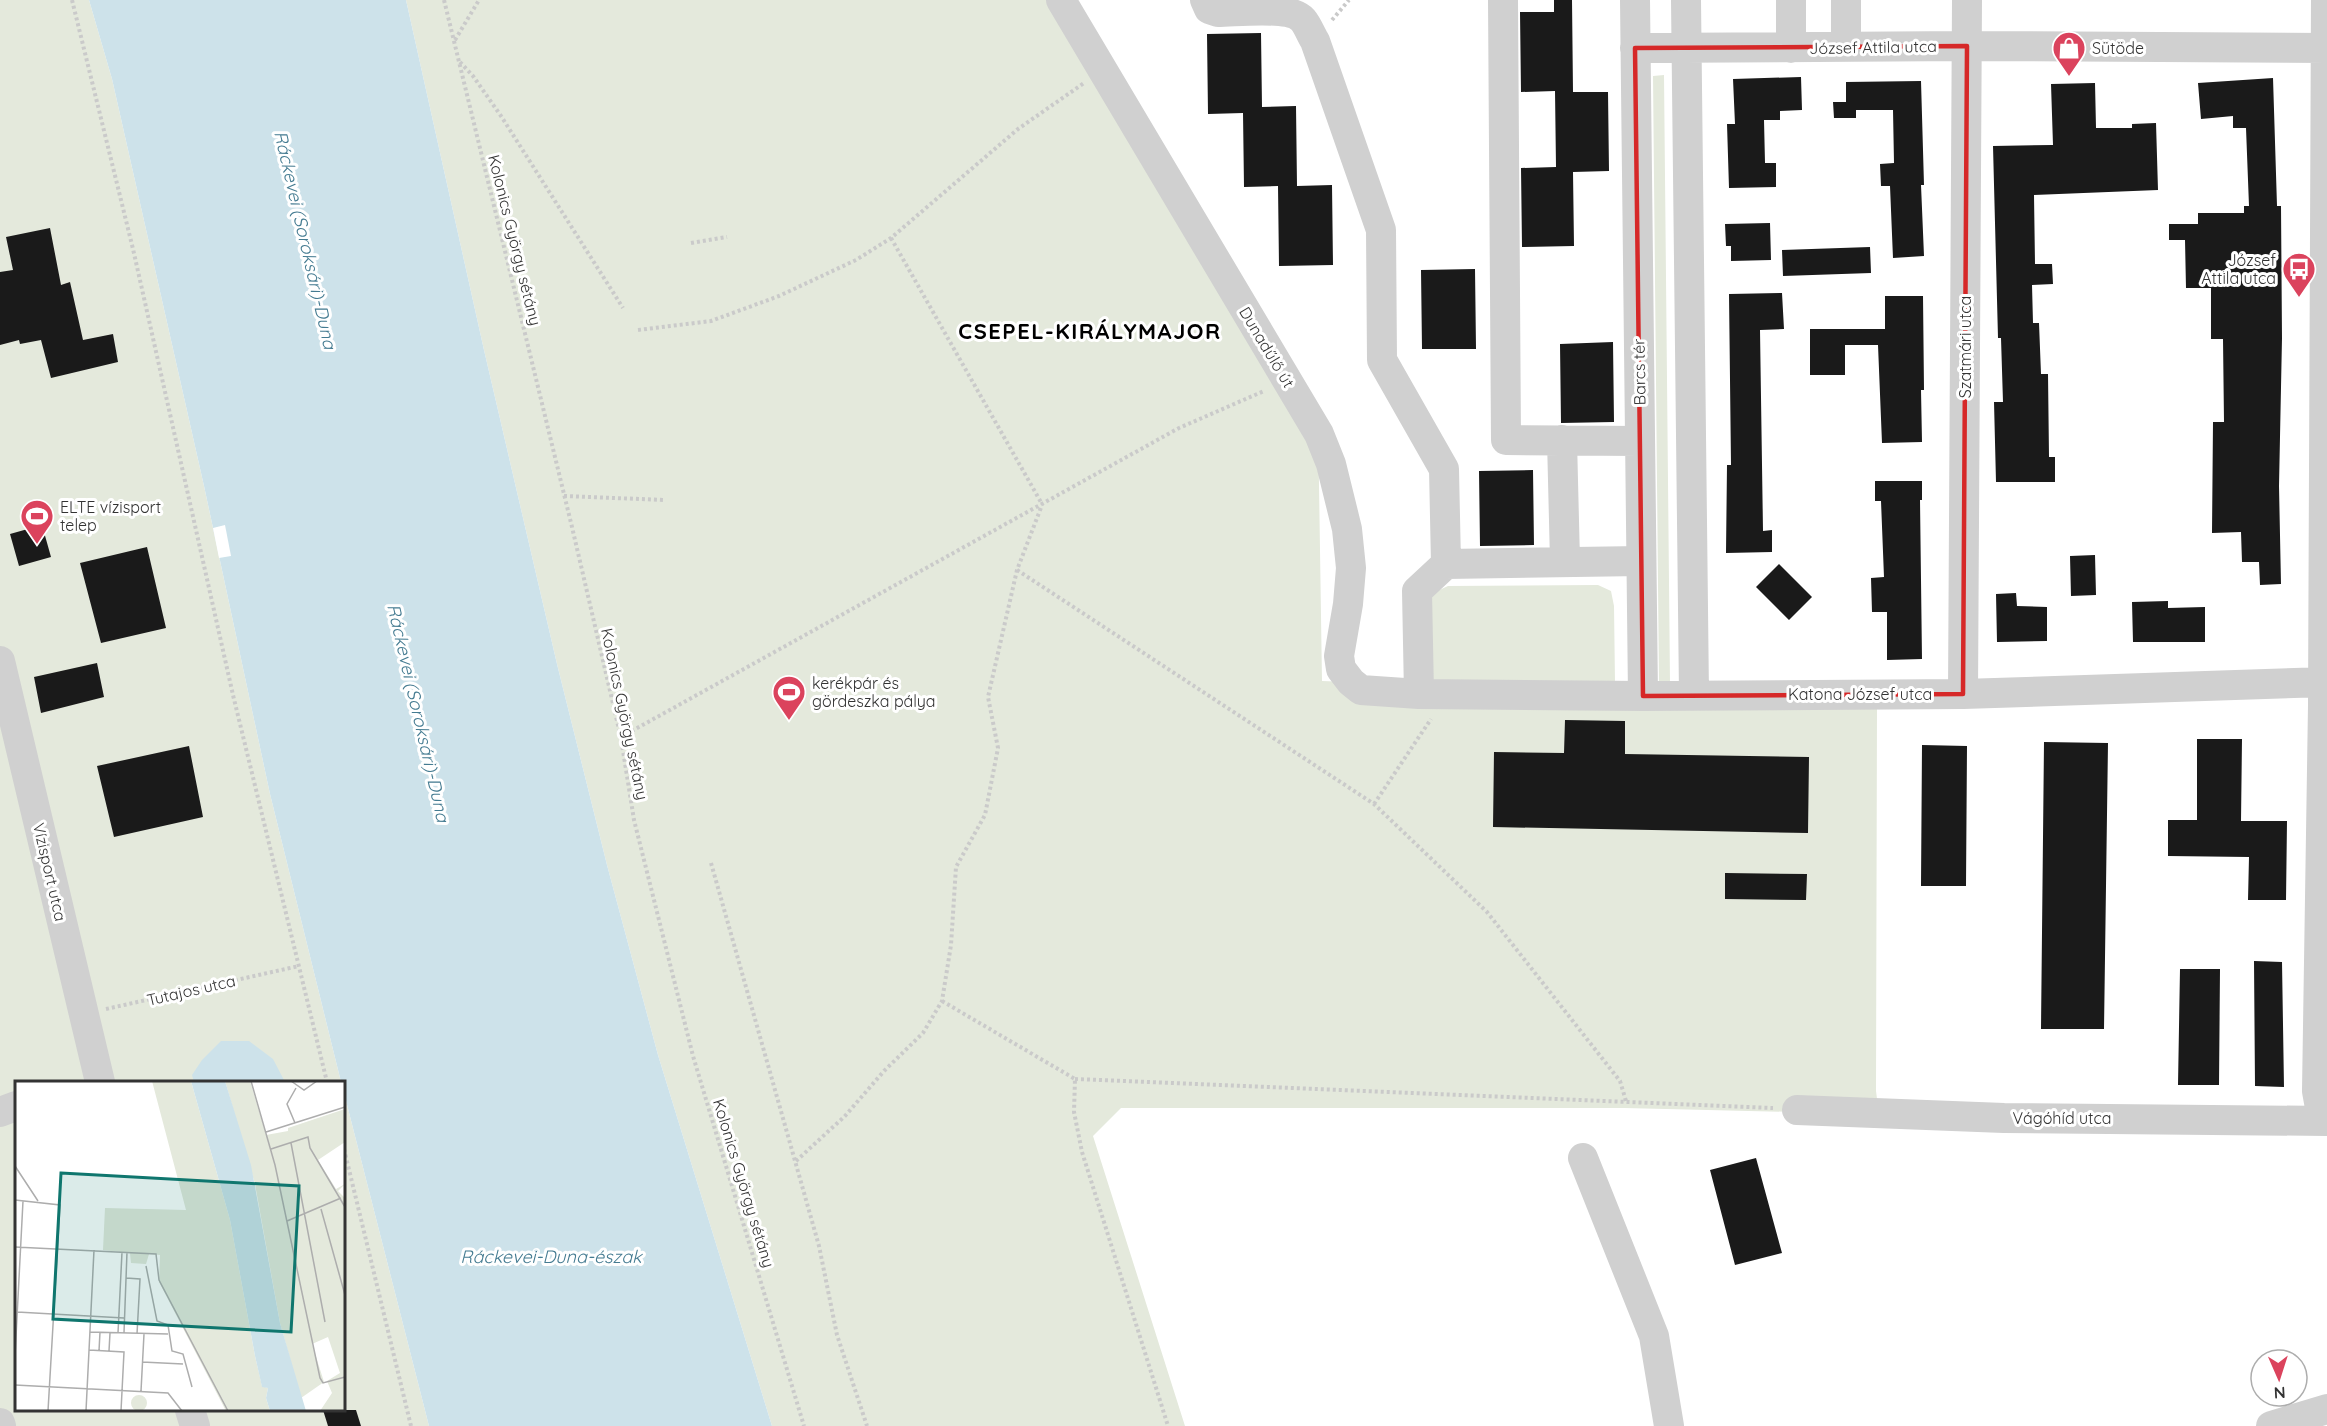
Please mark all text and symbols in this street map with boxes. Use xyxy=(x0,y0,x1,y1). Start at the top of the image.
shop icon: Sütöde xyxy=(2051,30,2087,77)
street label: József Attila utca xyxy=(1809,36,1937,58)
place label: Sütöde xyxy=(2092,38,2144,58)
water label: Ráckevei (Soroksári)-Duna xyxy=(269,129,342,352)
street label: Kolonics György sétány xyxy=(484,153,546,327)
place label: József Attila utca xyxy=(2201,250,2276,288)
bus stop icon: József Attila utca xyxy=(2281,251,2317,298)
street label: Szatmári utca xyxy=(1955,296,1975,398)
street label: Dunadűlő út xyxy=(1235,303,1299,391)
district label: CSEPEL-KIRÁLYMAJOR xyxy=(958,317,1222,345)
street label: Barcs tér xyxy=(1628,339,1650,405)
place label: ELTE vízisport telep xyxy=(60,497,161,535)
sports icon: ELTE vízisport telep xyxy=(19,498,55,545)
water label: Ráckevei (Soroksári)-Duna xyxy=(382,602,455,825)
street label: Kolonics György sétány xyxy=(597,626,653,802)
place label: kerékpár és gördeszka pálya xyxy=(812,673,936,711)
sports icon: kerékpár és gördeszka pálya xyxy=(771,674,807,721)
street label: Katona József utca xyxy=(1788,684,1932,704)
street label: Vízisport utca xyxy=(29,821,71,923)
street label: Tutajos utca xyxy=(145,970,237,1010)
inset map xyxy=(15,1081,345,1411)
street label: Kolonics György sétány xyxy=(709,1096,779,1270)
street label: Vágóhíd utca xyxy=(2013,1108,2111,1128)
water label: Ráckevei-Duna-észak xyxy=(460,1245,643,1268)
north arrow xyxy=(2249,1348,2309,1408)
text: N xyxy=(2273,1383,2286,1403)

